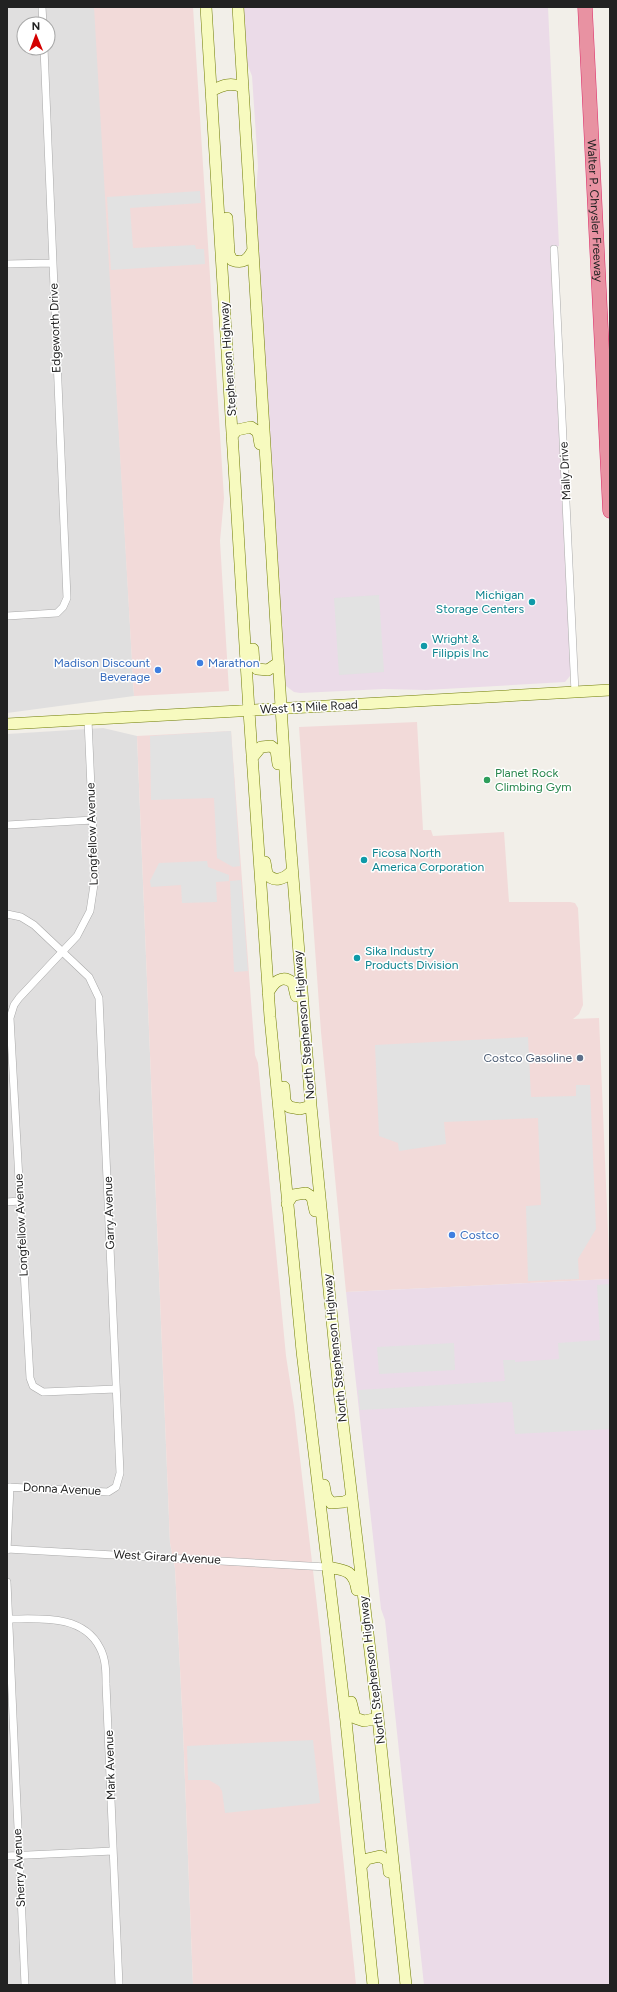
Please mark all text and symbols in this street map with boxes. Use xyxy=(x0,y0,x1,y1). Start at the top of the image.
north arrow xyxy=(16,16,56,56)
text: N xyxy=(31,20,40,33)
street label: Walter P. Chrysler Freeway xyxy=(585,139,606,283)
street label: Edgeworth Drive xyxy=(46,282,64,373)
street label: Stephenson Highway xyxy=(217,301,239,417)
street label: Mally Drive xyxy=(556,441,574,501)
place label: Michigan Storage Centers xyxy=(436,588,524,616)
marker: Michigan Storage Centers xyxy=(527,597,537,607)
place label: Wright & Filippis Inc xyxy=(432,632,489,660)
marker: Wright & Filippis Inc xyxy=(419,641,429,651)
place label: Madison Discount Beverage xyxy=(54,656,150,684)
place label: Marathon xyxy=(208,656,260,670)
marker: Marathon xyxy=(195,658,205,668)
marker: Madison Discount Beverage xyxy=(153,665,163,675)
street label: West 13 Mile Road xyxy=(260,697,358,717)
place label: Planet Rock Climbing Gym xyxy=(495,766,571,794)
marker: Planet Rock Climbing Gym xyxy=(482,775,492,785)
street label: Longfellow Avenue xyxy=(83,782,101,886)
place label: Ficosa North America Corporation xyxy=(372,846,484,874)
marker: Ficosa North America Corporation xyxy=(359,855,369,865)
place label: Sika Industry Products Division xyxy=(365,944,459,972)
street label: North Stephenson Highway xyxy=(290,949,317,1100)
marker: Sika Industry Products Division xyxy=(352,953,362,963)
place label: Costco Gasoline xyxy=(483,1051,572,1065)
marker: Costco Gasoline xyxy=(575,1053,585,1063)
street label: Longfellow Avenue xyxy=(11,1173,31,1277)
street label: Garry Avenue xyxy=(101,1176,117,1250)
place label: Costco xyxy=(460,1228,499,1242)
marker: Costco xyxy=(447,1230,457,1240)
street label: North Stephenson Highway xyxy=(320,1272,350,1423)
street label: Donna Avenue xyxy=(23,1480,102,1498)
street label: West Girard Avenue xyxy=(113,1547,221,1567)
street label: North Stephenson Highway xyxy=(356,1594,388,1745)
street label: Mark Avenue xyxy=(102,1729,118,1800)
street label: Sherry Avenue xyxy=(10,1828,28,1908)

